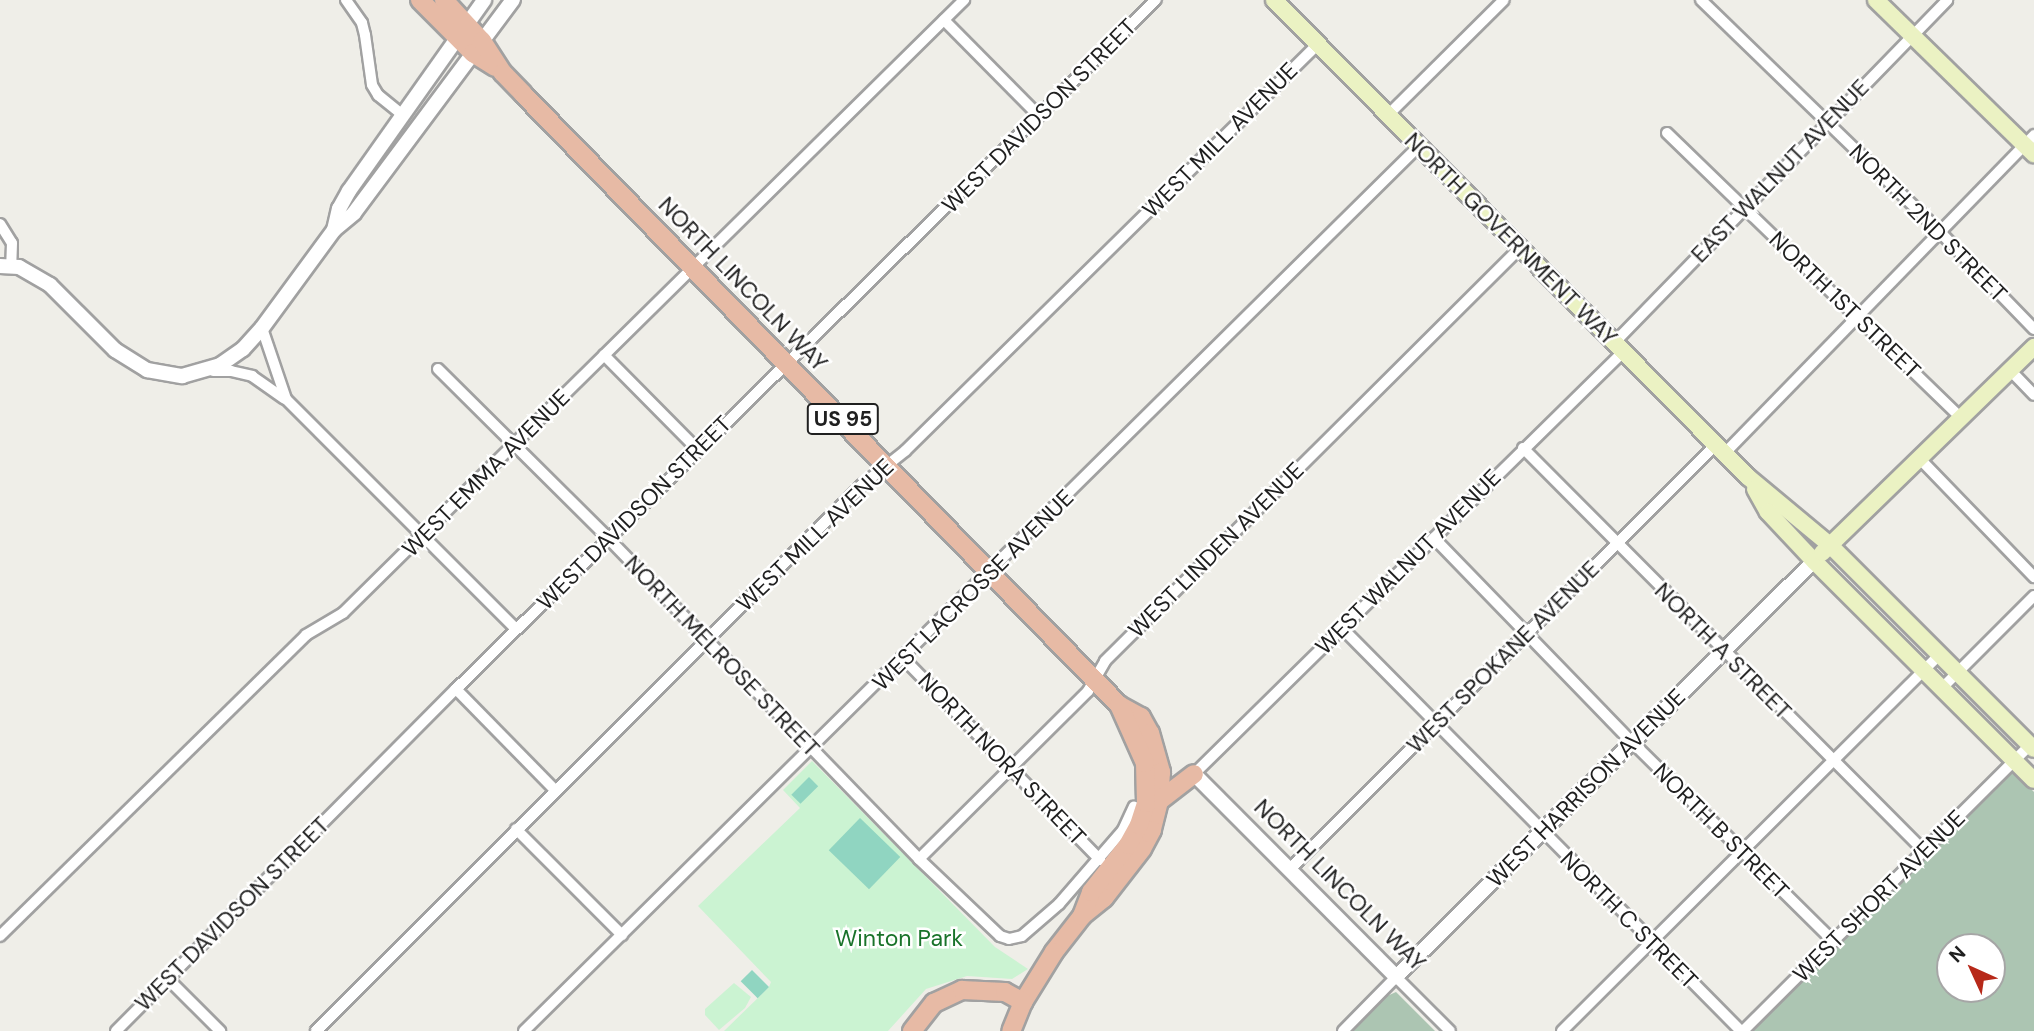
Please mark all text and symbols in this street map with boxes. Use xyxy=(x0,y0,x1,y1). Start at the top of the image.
street label: WEST DAVIDSON STREET xyxy=(936,13,1142,219)
street label: WEST MILL AVENUE xyxy=(1137,57,1303,223)
street label: EAST WALNUT AVENUE xyxy=(1685,74,1875,268)
street label: NORTH GOVERNMENT WAY xyxy=(1399,127,1623,351)
street label: NORTH 2ND STREET xyxy=(1843,138,2013,308)
street label: NORTH LINCOLN WAY xyxy=(653,191,833,377)
street label: NORTH 1ST STREET xyxy=(1764,226,1926,384)
street label: WEST EMMA AVENUE xyxy=(396,383,576,563)
road number: US 95 xyxy=(806,402,880,436)
street label: WEST DAVIDSON STREET xyxy=(531,410,737,616)
street label: WEST MILL AVENUE xyxy=(731,453,899,617)
street label: WEST LINDEN AVENUE xyxy=(1123,457,1309,643)
street label: WEST WALNUT AVENUE xyxy=(1310,464,1506,660)
street label: WEST LACROSSE AVENUE xyxy=(867,484,1079,696)
street label: NORTH MELROSE STREET xyxy=(619,550,825,762)
street label: WEST SPOKANE AVENUE xyxy=(1401,555,1605,759)
street label: NORTH A STREET xyxy=(1649,577,1797,725)
street label: NORTH NORA STREET xyxy=(912,667,1092,851)
street label: WEST HARRISON AVENUE xyxy=(1481,683,1691,893)
street label: NORTH B STREET xyxy=(1647,757,1795,905)
street label: NORTH LINCOLN WAY xyxy=(1248,793,1432,977)
street label: WEST SHORT AVENUE xyxy=(1787,804,1971,988)
street label: WEST DAVIDSON STREET xyxy=(129,811,335,1017)
street label: NORTH C STREET xyxy=(1555,846,1703,994)
park label: Winton Park xyxy=(835,924,963,952)
north arrow xyxy=(1936,933,2006,1003)

